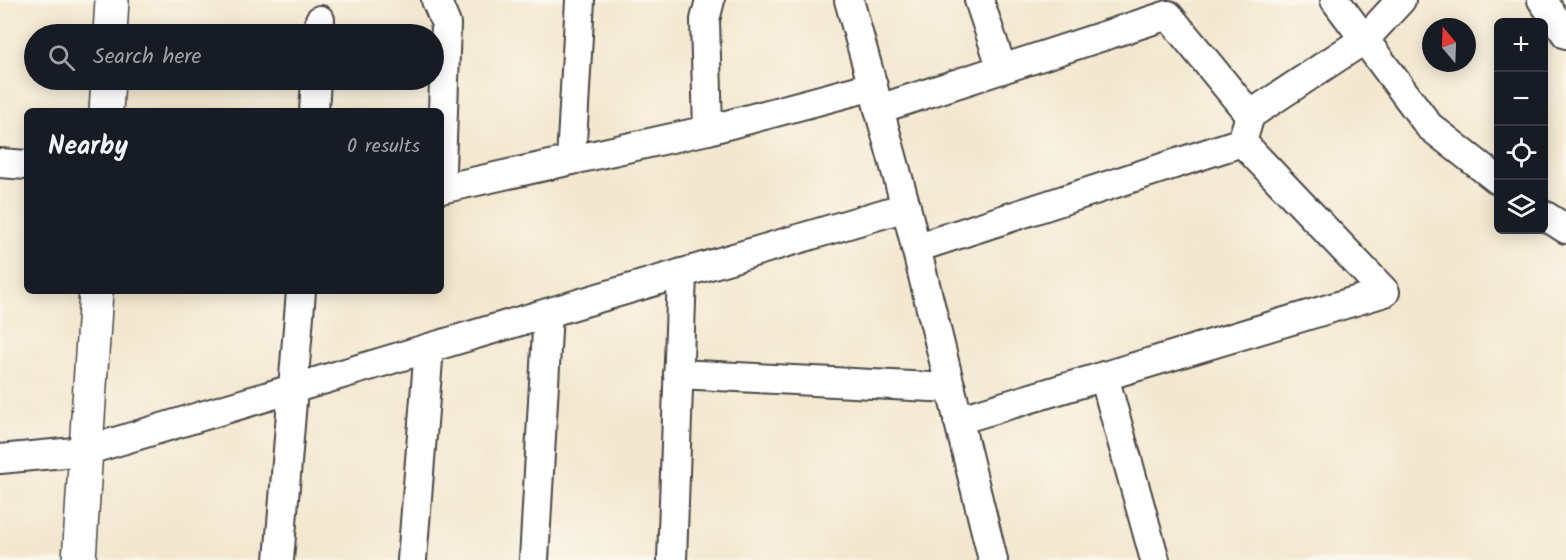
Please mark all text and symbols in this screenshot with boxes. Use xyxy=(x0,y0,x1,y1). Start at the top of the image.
north arrow xyxy=(1422,18,1476,72)
map controls xyxy=(1494,18,1548,234)
button: + xyxy=(1494,18,1548,72)
search box xyxy=(24,24,444,90)
text: Search here xyxy=(93,40,201,75)
icon: search xyxy=(45,41,78,74)
button: − xyxy=(1494,72,1548,126)
text: Nearby xyxy=(48,126,128,168)
button: locate xyxy=(1494,126,1548,180)
text: 0 results xyxy=(347,131,420,163)
button: layers xyxy=(1494,180,1548,234)

